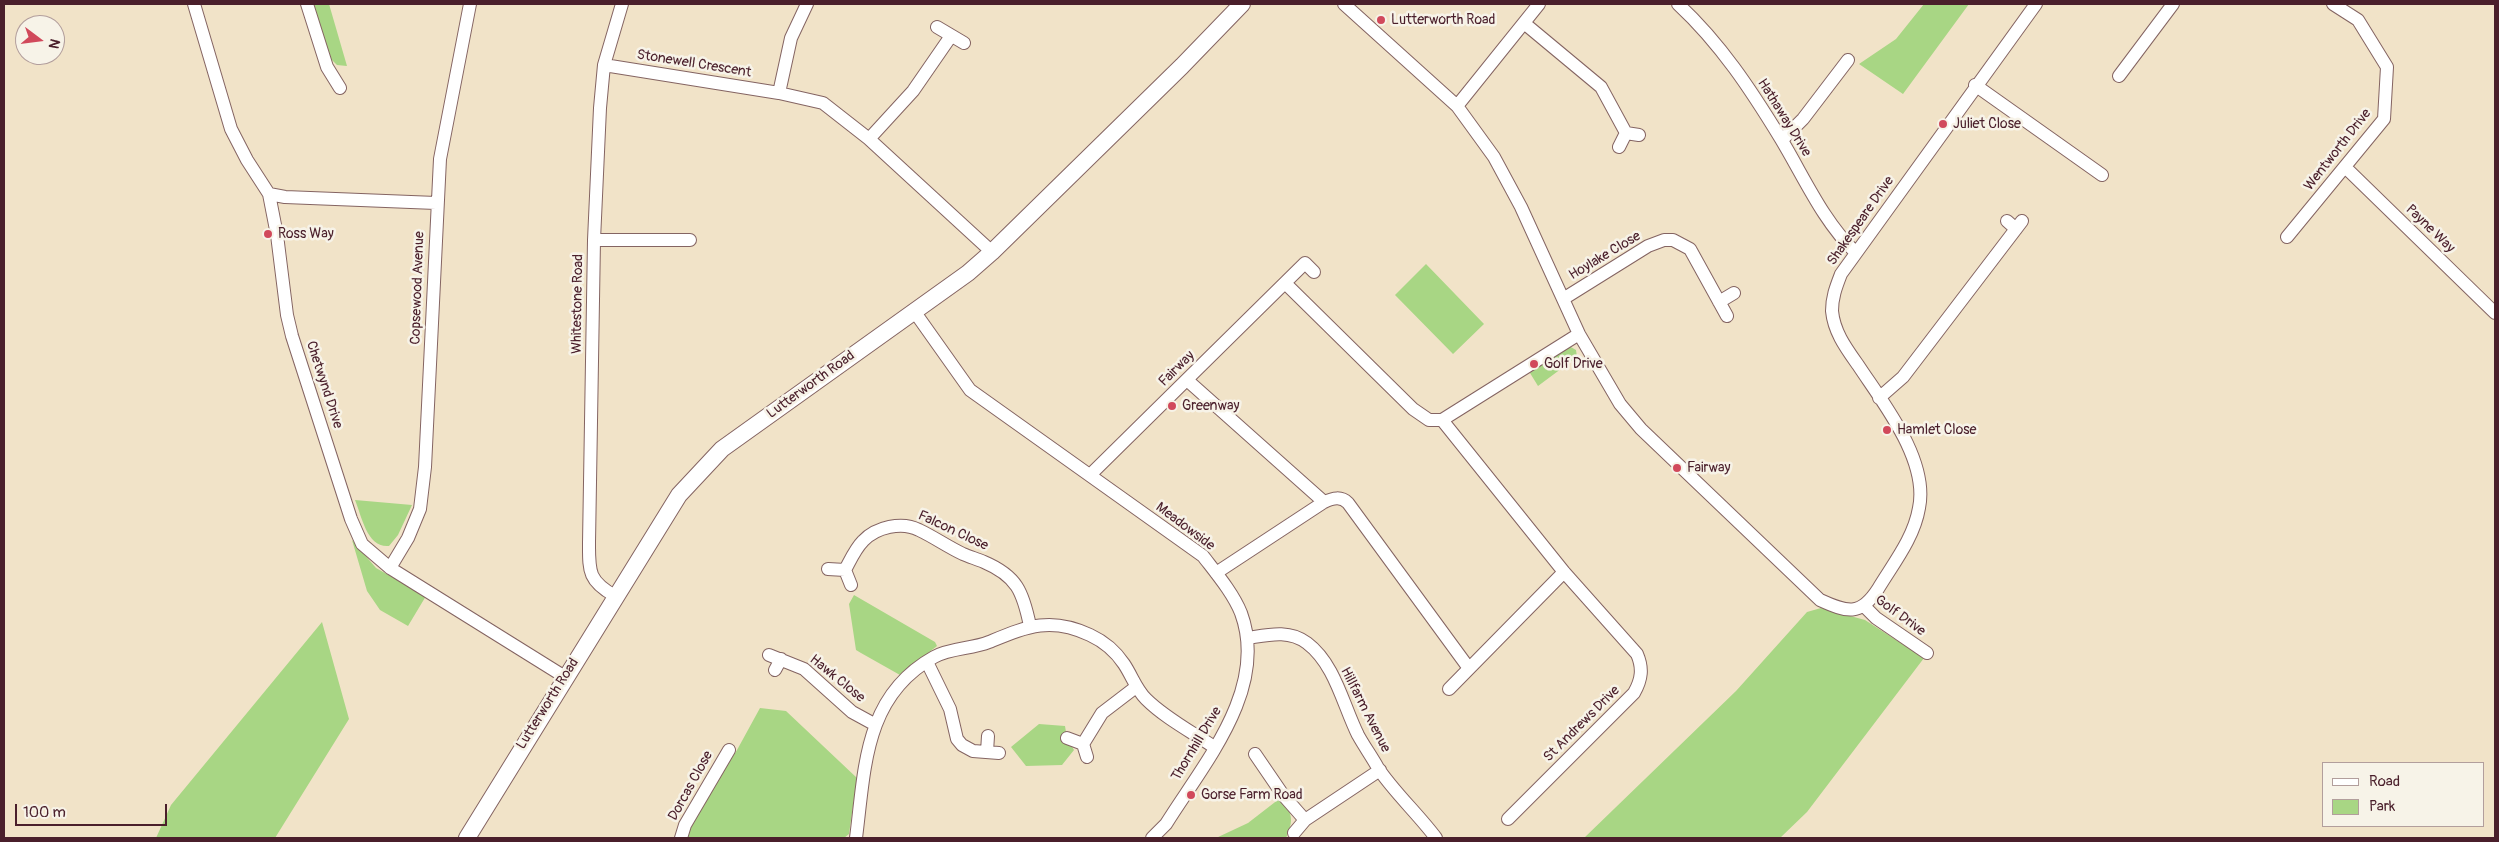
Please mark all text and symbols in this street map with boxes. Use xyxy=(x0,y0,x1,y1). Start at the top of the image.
place label: Lutterworth Road xyxy=(1391,12,1495,28)
marker: Lutterworth Road xyxy=(1375,14,1387,26)
north arrow xyxy=(15,15,65,65)
text: N xyxy=(45,37,63,51)
street label: Stonewell Crescent xyxy=(636,47,752,81)
street label: Hathaway Drive xyxy=(1753,76,1815,160)
street label: Wentworth Drive xyxy=(2301,106,2375,194)
place label: Juliet Close xyxy=(1953,116,2021,132)
marker: Juliet Close xyxy=(1937,118,1949,130)
street label: Shakespeare Drive xyxy=(1824,173,1898,269)
street label: Payne Way xyxy=(2402,201,2458,257)
place label: Ross Way xyxy=(278,226,334,242)
marker: Ross Way xyxy=(262,228,274,240)
street label: Hoylake Close xyxy=(1566,228,1644,284)
street label: Copsewood Avenue xyxy=(408,231,428,345)
street label: Whitestone Road xyxy=(569,254,587,354)
street label: Chetwynd Drive xyxy=(302,339,346,431)
street label: Lutterworth Road xyxy=(764,348,858,422)
street label: Fairway xyxy=(1156,348,1198,390)
place label: Golf Drive xyxy=(1544,356,1603,372)
marker: Golf Drive xyxy=(1528,358,1540,370)
place label: Greenway xyxy=(1182,398,1239,414)
marker: Greenway xyxy=(1166,400,1178,412)
place label: Hamlet Close xyxy=(1897,422,1976,438)
marker: Hamlet Close xyxy=(1881,424,1893,436)
place label: Fairway xyxy=(1687,460,1731,476)
marker: Fairway xyxy=(1671,462,1683,474)
street label: Meadowside xyxy=(1152,499,1218,555)
street label: Falcon Close xyxy=(915,507,991,555)
street label: Golf Drive xyxy=(1871,592,1929,640)
street label: Hawk Close xyxy=(806,652,868,706)
street label: Lutterworth Road xyxy=(513,655,583,753)
street label: Hillfarm Avenue xyxy=(1336,665,1394,755)
street label: St Andrews Drive xyxy=(1540,682,1624,766)
street label: Thornhill Drive xyxy=(1168,704,1226,784)
street label: Dorcas Close xyxy=(665,748,717,824)
legend xyxy=(2322,762,2484,827)
text: Road xyxy=(2369,772,2400,791)
place label: Gorse Farm Road xyxy=(1201,787,1303,803)
marker: Gorse Farm Road xyxy=(1185,789,1197,801)
scale bar xyxy=(18,794,170,826)
text: Park xyxy=(2369,797,2395,816)
text: 100 m xyxy=(23,803,66,822)

